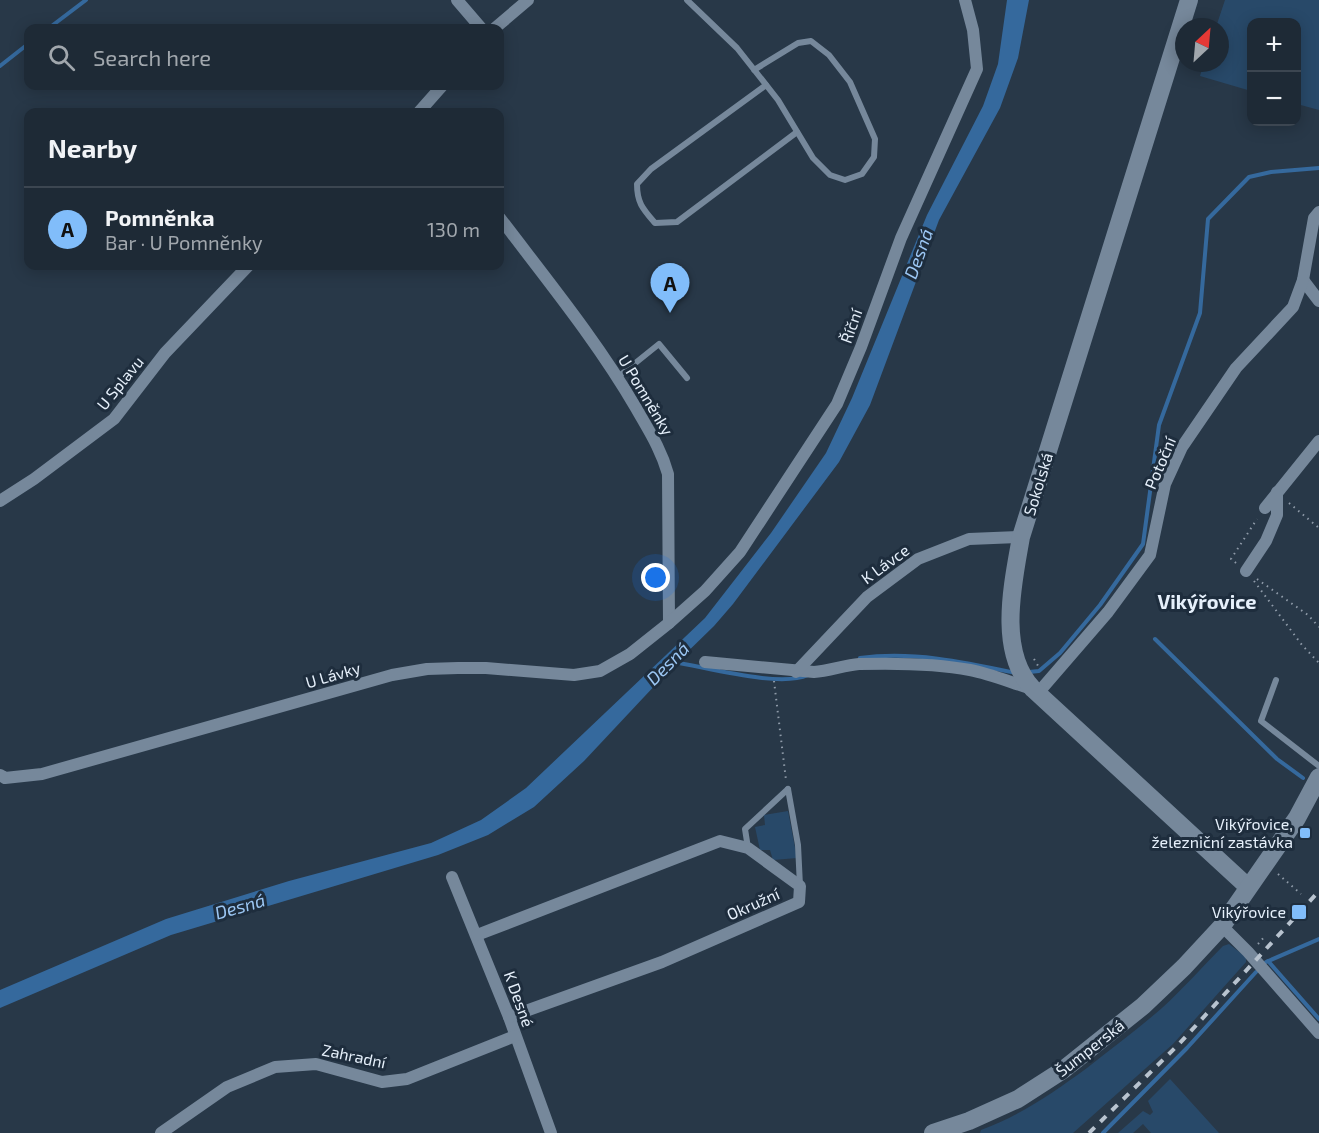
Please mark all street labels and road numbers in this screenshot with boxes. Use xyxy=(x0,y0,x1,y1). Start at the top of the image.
street label: Říční xyxy=(836,305,866,346)
street label: U Pomněnky xyxy=(615,351,678,439)
street label: U Splavu xyxy=(92,352,147,413)
street label: Potoční xyxy=(1140,433,1179,492)
street label: Sokolská xyxy=(1019,450,1056,518)
street label: K Lávce xyxy=(857,540,912,587)
street label: U Lávky xyxy=(303,657,363,691)
street label: Okružní xyxy=(723,883,783,924)
street label: K Desné xyxy=(501,968,538,1029)
street label: Šumperská xyxy=(1052,1015,1128,1080)
street label: Zahradní xyxy=(320,1039,389,1072)

